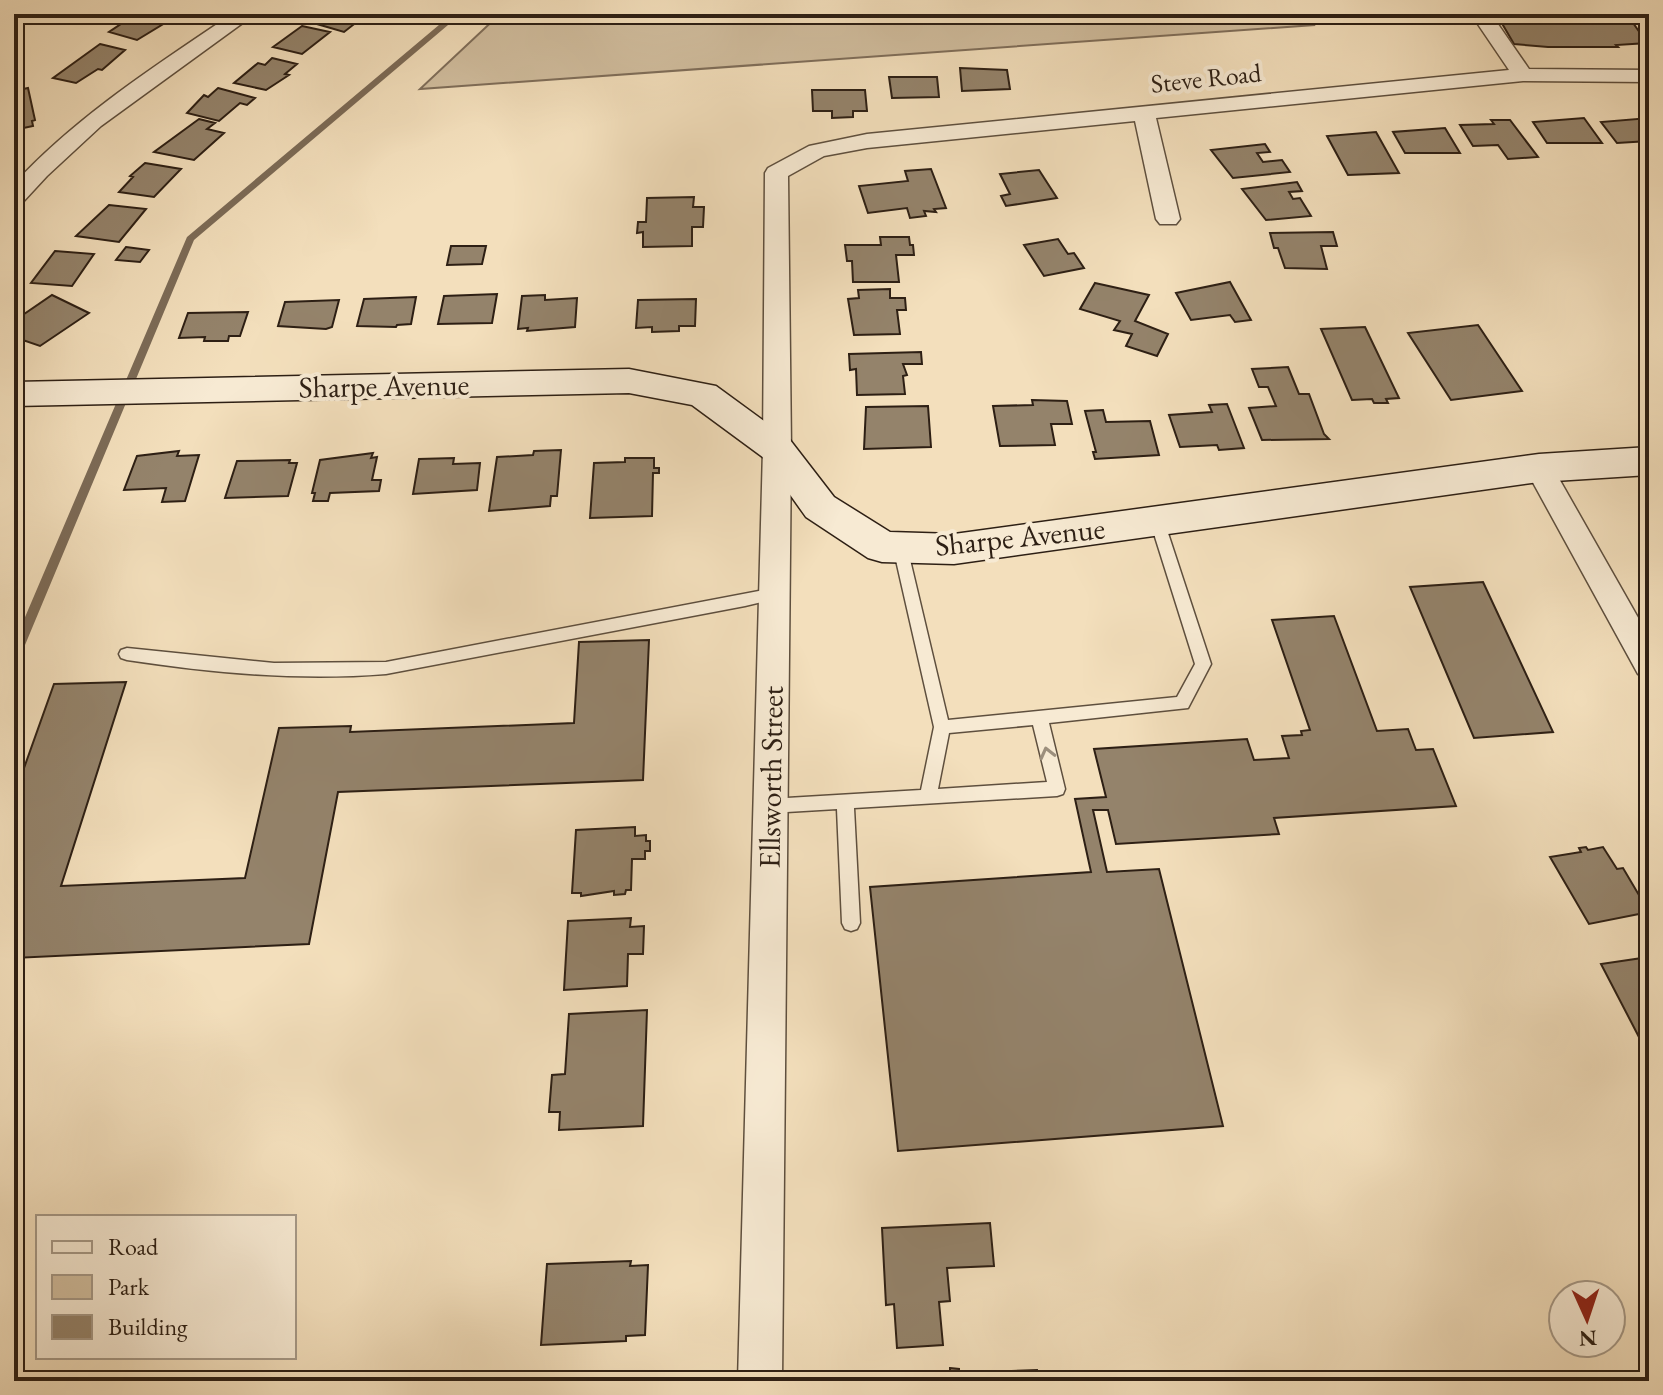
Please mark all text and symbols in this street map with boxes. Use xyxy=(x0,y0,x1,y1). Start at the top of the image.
street label: Steve Road xyxy=(1149,55,1264,101)
street label: Sharpe Avenue xyxy=(298,365,470,406)
street label: Sharpe Avenue xyxy=(933,508,1107,565)
street label: Ellsworth Street xyxy=(749,685,792,869)
one-way arrow xyxy=(1040,747,1057,761)
legend xyxy=(36,1215,296,1359)
text: Road xyxy=(108,1231,159,1262)
text: Park xyxy=(108,1271,150,1302)
north arrow xyxy=(1547,1279,1627,1359)
text: Building xyxy=(108,1311,188,1342)
text: N xyxy=(1578,1324,1598,1353)

